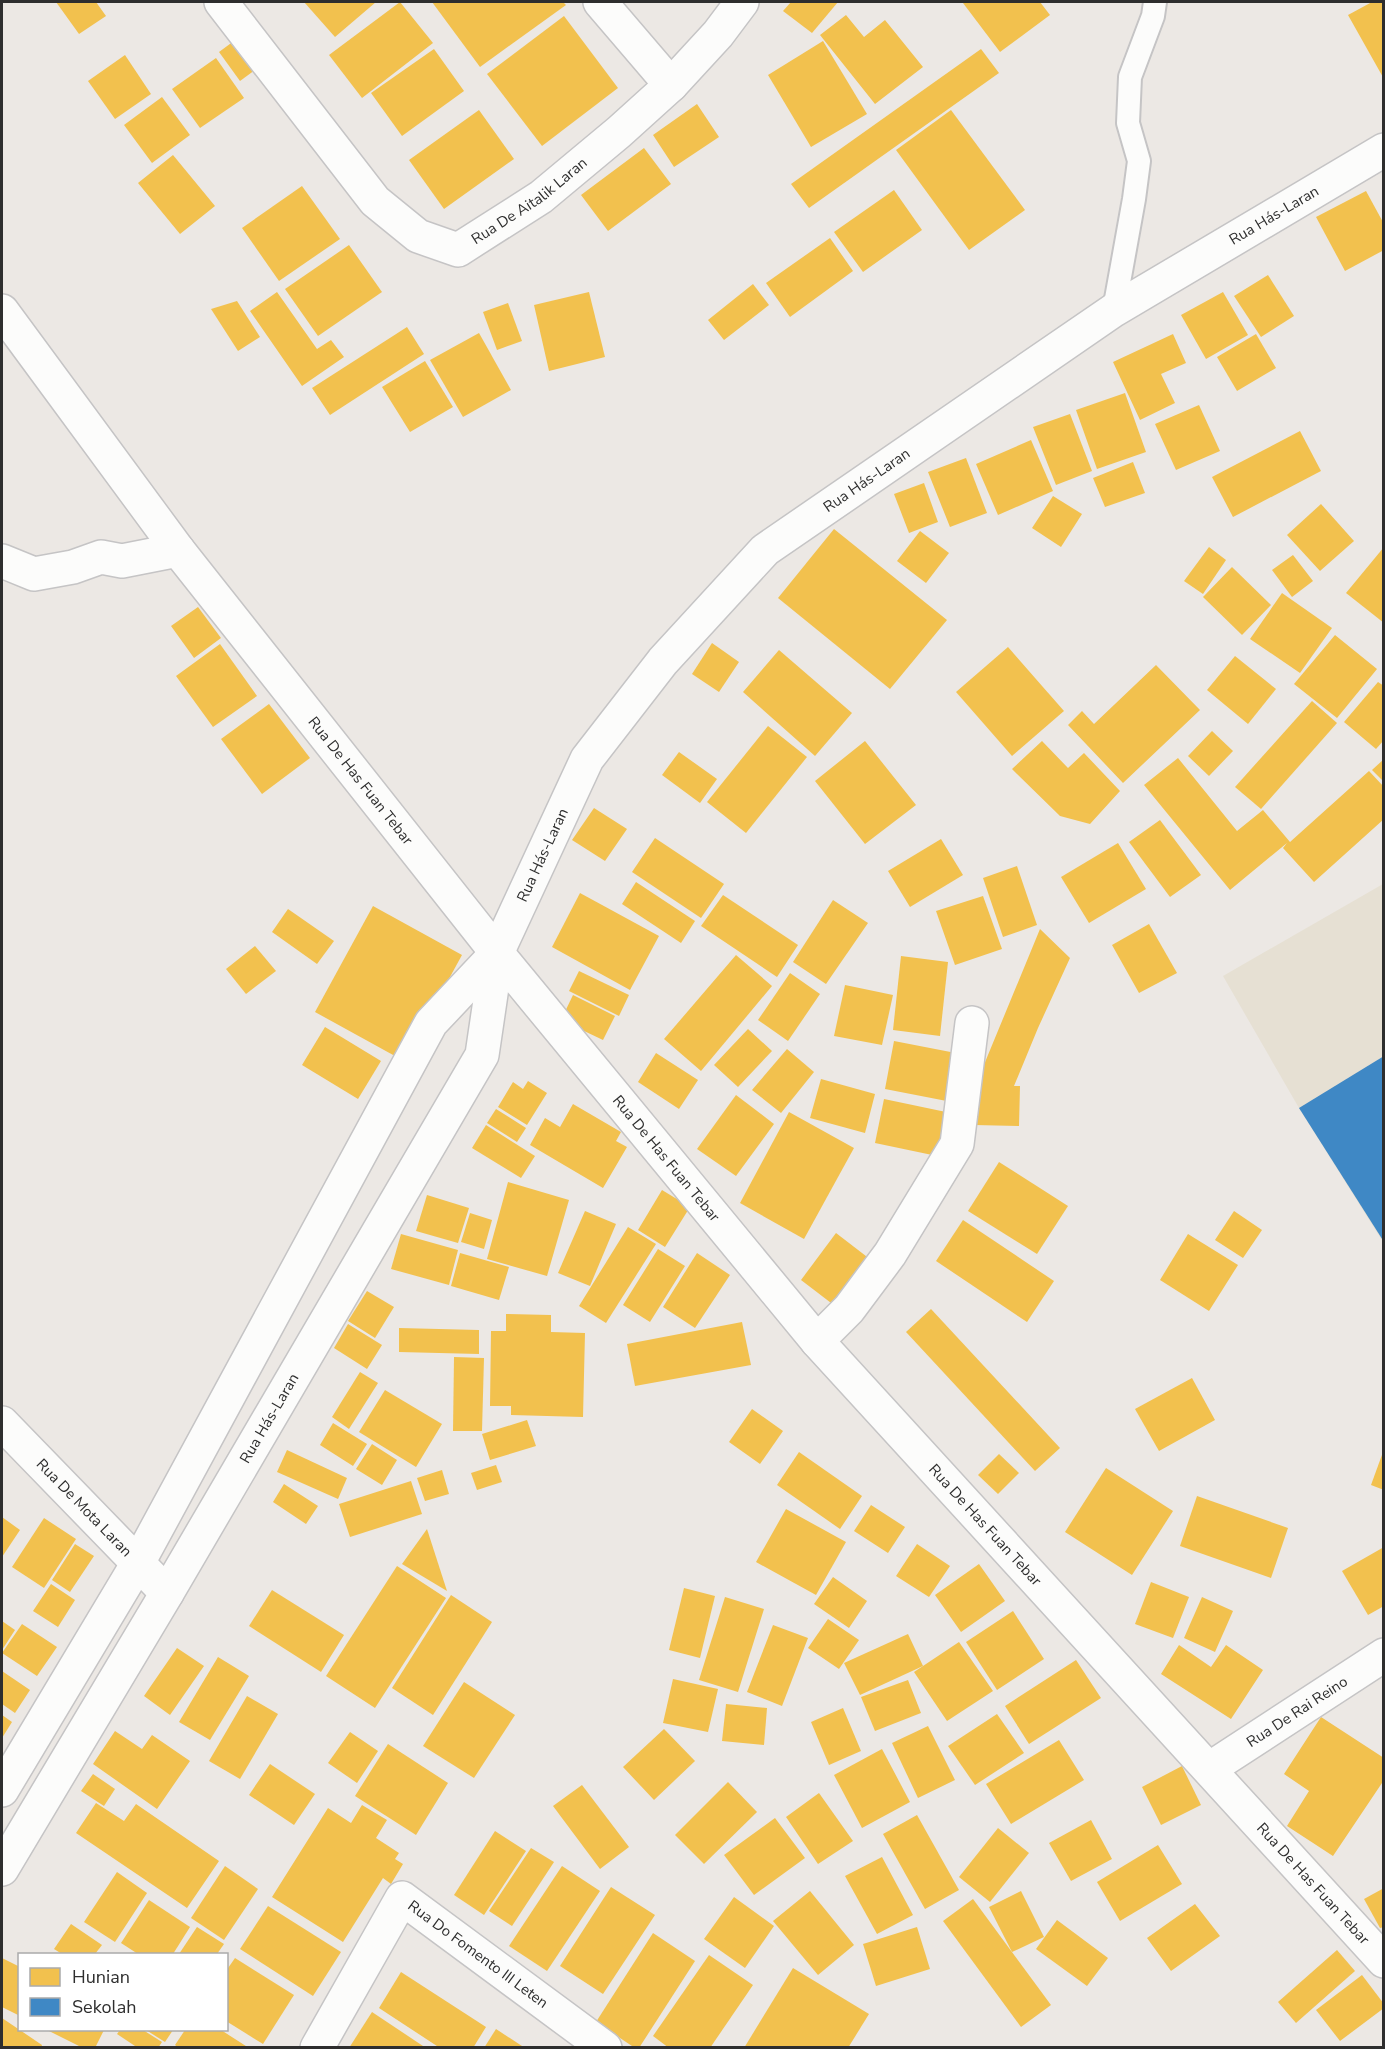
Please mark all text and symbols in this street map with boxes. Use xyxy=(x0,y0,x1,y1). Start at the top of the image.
street label: Rua De Aitalik Laran xyxy=(467,153,591,249)
street label: Rua Hás-Laran xyxy=(1225,181,1322,250)
street label: Rua Hás-Laran xyxy=(819,443,914,517)
street label: Rua De Has Fuan Tebar xyxy=(304,712,418,850)
street label: Rua Hás-Laran xyxy=(512,805,573,905)
street label: Rua De Has Fuan Tebar xyxy=(608,1091,725,1226)
street label: Rua Hás-Laran xyxy=(235,1370,303,1467)
street label: Rua De Mota Laran xyxy=(32,1454,136,1561)
street label: Rua De Has Fuan Tebar xyxy=(924,1460,1047,1591)
street label: Rua De Rai Reino xyxy=(1243,1671,1351,1752)
street label: Rua De Has Fuan Tebar xyxy=(1252,1818,1374,1949)
street label: Rua Do Fomento III Leten xyxy=(404,1896,552,2013)
legend xyxy=(18,1953,228,2031)
text: Hunian xyxy=(72,1965,130,1989)
text: Sekolah xyxy=(72,1995,137,2019)

